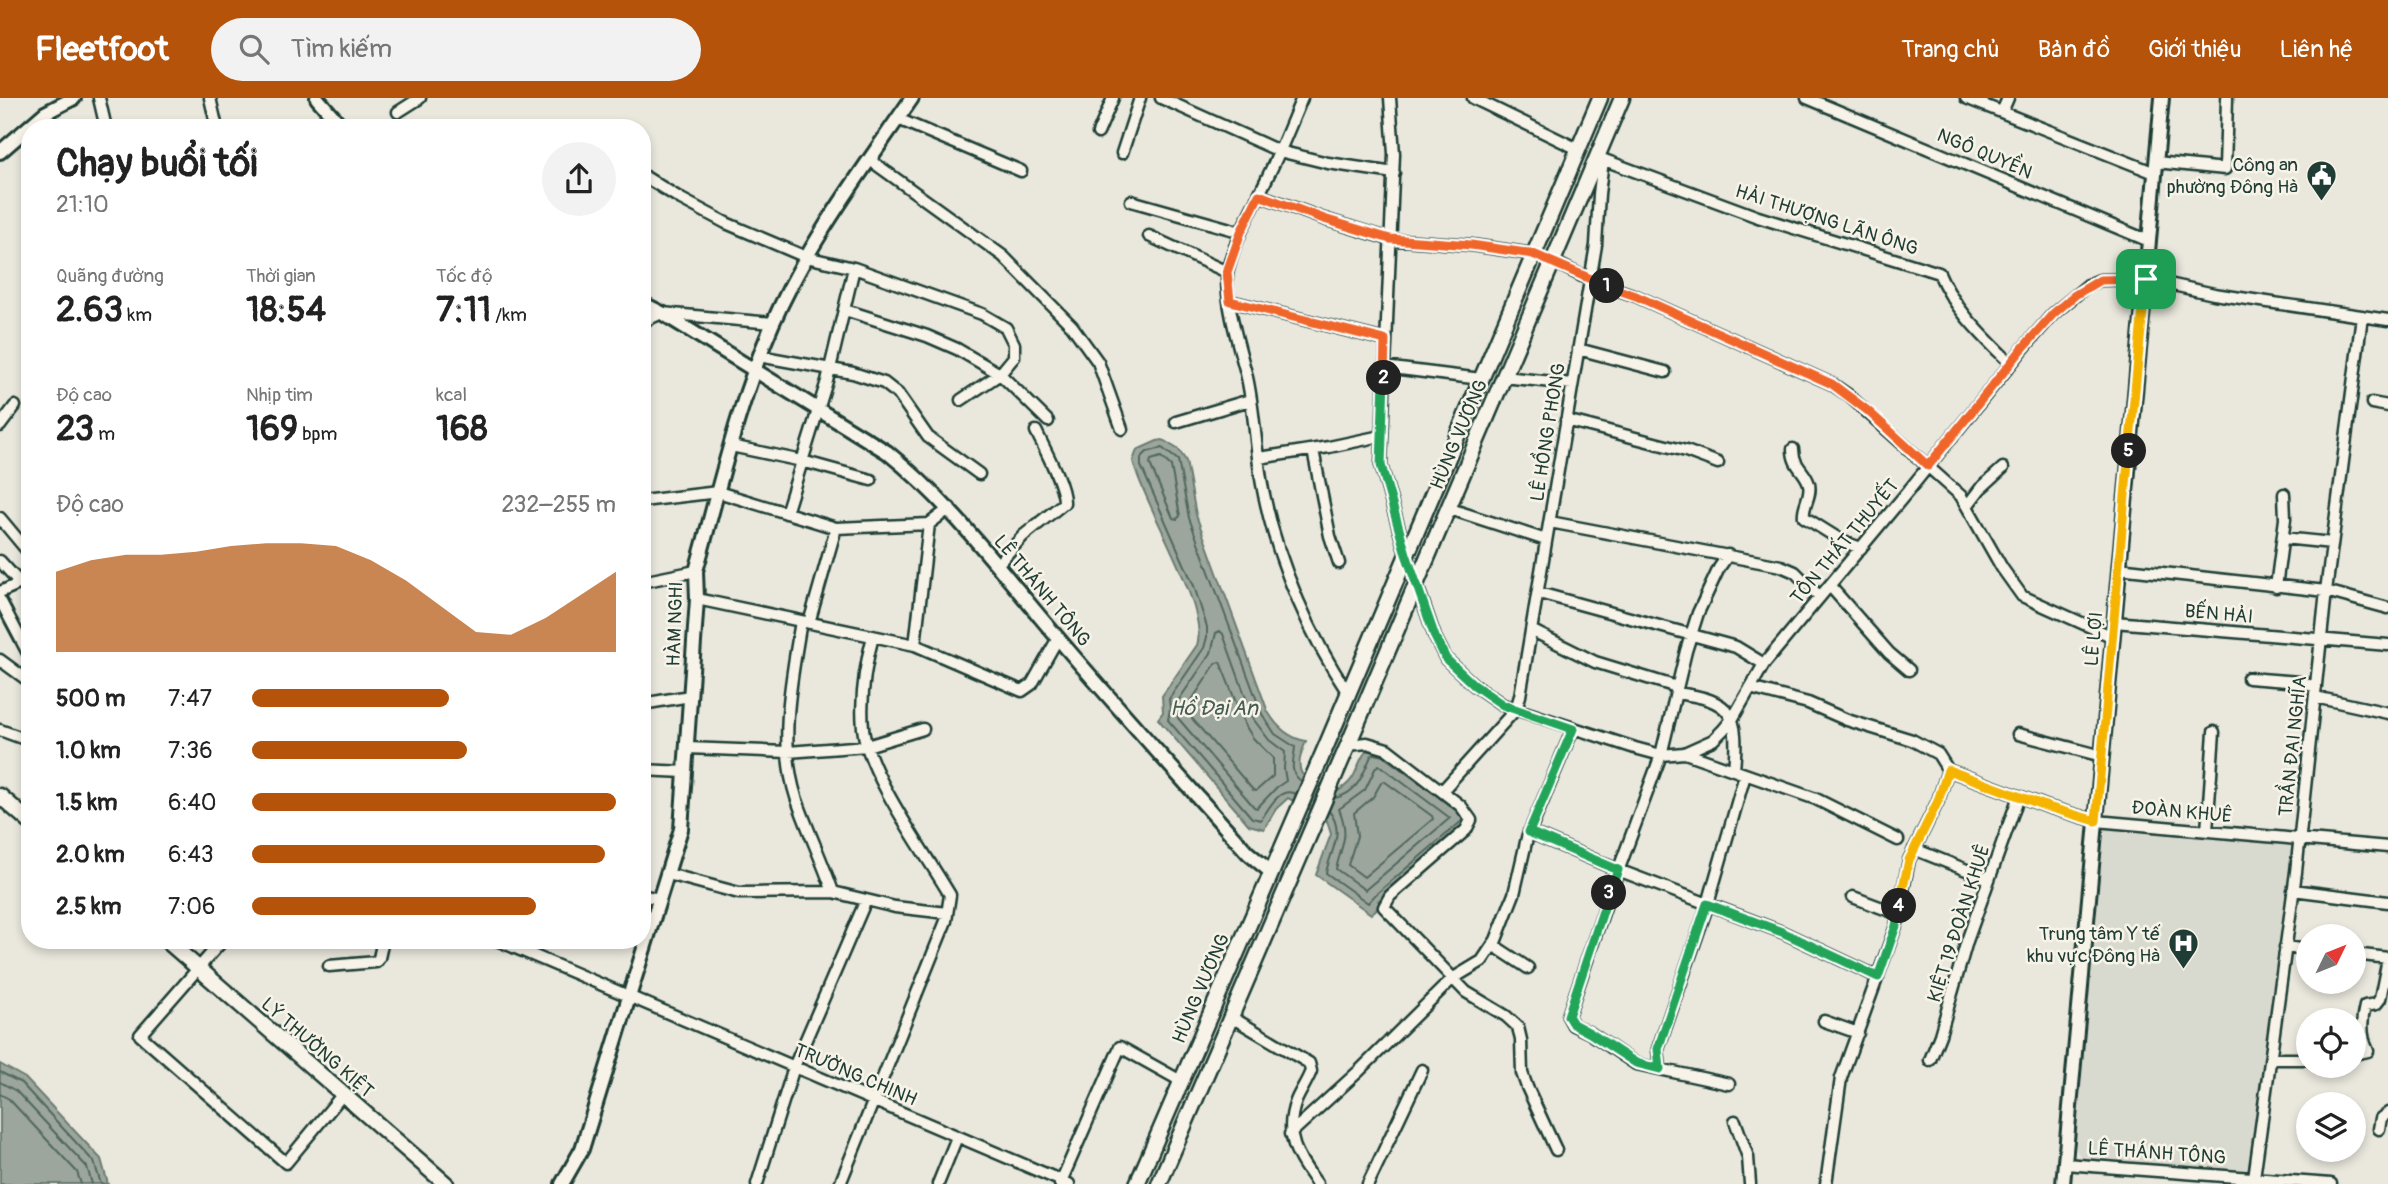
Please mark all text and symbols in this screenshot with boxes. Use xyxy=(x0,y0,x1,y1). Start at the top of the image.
search box xyxy=(211,18,701,81)
text: Fleetfoot xyxy=(35,29,169,70)
icon: search xyxy=(235,30,273,68)
text: Tìm kiếm xyxy=(291,33,392,65)
text: Trang chủ xyxy=(1901,35,2000,64)
text: Bản đồ xyxy=(2038,35,2110,64)
text: Giới thiệu xyxy=(2148,35,2242,64)
text: Liên hệ xyxy=(2280,35,2353,64)
street label: NGÔ QUYỀN xyxy=(1933,121,2037,185)
text: Chạy buổi tối xyxy=(56,140,257,188)
button: share xyxy=(542,142,616,216)
place label: Công an phường Đông Hà xyxy=(2167,153,2298,199)
public building icon: Công an phường Đông Hà xyxy=(2304,158,2338,202)
street label: HẢI THƯỢNG LÃN ÔNG xyxy=(1732,179,1921,261)
text: 21:10 xyxy=(56,190,109,219)
pin xyxy=(2116,249,2176,309)
icon: arrive xyxy=(2127,260,2165,298)
text: Quãng đường xyxy=(56,264,164,288)
text: Thời gian xyxy=(246,264,316,288)
text: Tốc độ xyxy=(436,264,493,288)
pin: 1 xyxy=(1590,268,1624,304)
text: 1 xyxy=(1603,273,1610,297)
text: 2.63 xyxy=(56,288,123,332)
text: 18:54 xyxy=(246,288,326,332)
text: 7:11 xyxy=(436,288,491,332)
text: km xyxy=(123,303,152,327)
text: /km xyxy=(491,303,527,327)
pin: 2 xyxy=(1366,360,1402,396)
street label: LÊ HỒNG PHONG xyxy=(1523,361,1571,503)
text: 2 xyxy=(1378,365,1389,389)
street label: HÙNG VƯƠNG xyxy=(1425,376,1493,493)
text: Độ cao xyxy=(56,383,112,407)
text: Nhịp tim xyxy=(246,383,313,407)
text: kcal xyxy=(436,383,467,407)
text: 23 xyxy=(56,407,94,451)
text: 169 xyxy=(246,407,298,451)
text: 168 xyxy=(436,407,488,451)
text: m xyxy=(94,422,115,446)
text: bpm xyxy=(298,422,337,446)
pin: 5 xyxy=(2112,434,2146,468)
text: 5 xyxy=(2123,438,2134,462)
street label: TÔN THẤT THUYẾT xyxy=(1785,473,1904,609)
text: Độ cao xyxy=(56,490,124,519)
text: 232–255 m xyxy=(501,490,616,519)
street label: LÊ THÁNH TÔNG xyxy=(988,530,1096,651)
street label: HÀM NGHI xyxy=(662,581,688,667)
street label: BẾN HẢI xyxy=(2184,598,2254,629)
street label: LÊ LỢI xyxy=(2080,611,2108,667)
street label: TRẦN ĐẠI NGHĨA xyxy=(2272,674,2312,818)
text: 500 m xyxy=(56,684,125,713)
text: 7:47 xyxy=(168,684,212,713)
water label: Hồ Đại An xyxy=(1170,695,1259,722)
text: 1.0 km xyxy=(56,736,121,765)
text: 7:36 xyxy=(168,736,213,765)
text: 1.5 km xyxy=(56,788,118,817)
text: 6:40 xyxy=(168,788,217,817)
street label: ĐOÀN KHUÊ xyxy=(2130,796,2233,828)
text: 2.0 km xyxy=(56,840,125,869)
text: 6:43 xyxy=(168,840,214,869)
street label: KIỆT 19 ĐOÀN KHUÊ xyxy=(1922,841,1996,1005)
pin: 3 xyxy=(1592,876,1626,910)
text: 3 xyxy=(1603,880,1614,904)
pin: 4 xyxy=(1882,888,1916,924)
text: 2.5 km xyxy=(56,892,121,921)
text: 7:06 xyxy=(168,892,215,921)
text: 4 xyxy=(1893,893,1904,917)
place label: Trung tâm Y tế khu vực Đông Hà xyxy=(2027,922,2161,968)
north arrow xyxy=(2296,924,2366,994)
map controls xyxy=(2296,924,2366,1162)
hospital icon: Trung tâm Y tế khu vực Đông Hà xyxy=(2166,927,2200,971)
street label: HÙNG VƯƠNG xyxy=(1167,930,1235,1047)
street label: LÝ THƯỜNG KIỆT xyxy=(256,992,379,1103)
button: locate xyxy=(2296,1008,2366,1078)
street label: TRƯỜNG CHINH xyxy=(791,1038,921,1112)
button: layers xyxy=(2296,1092,2366,1162)
street label: LÊ THÁNH TÔNG xyxy=(2087,1136,2227,1170)

